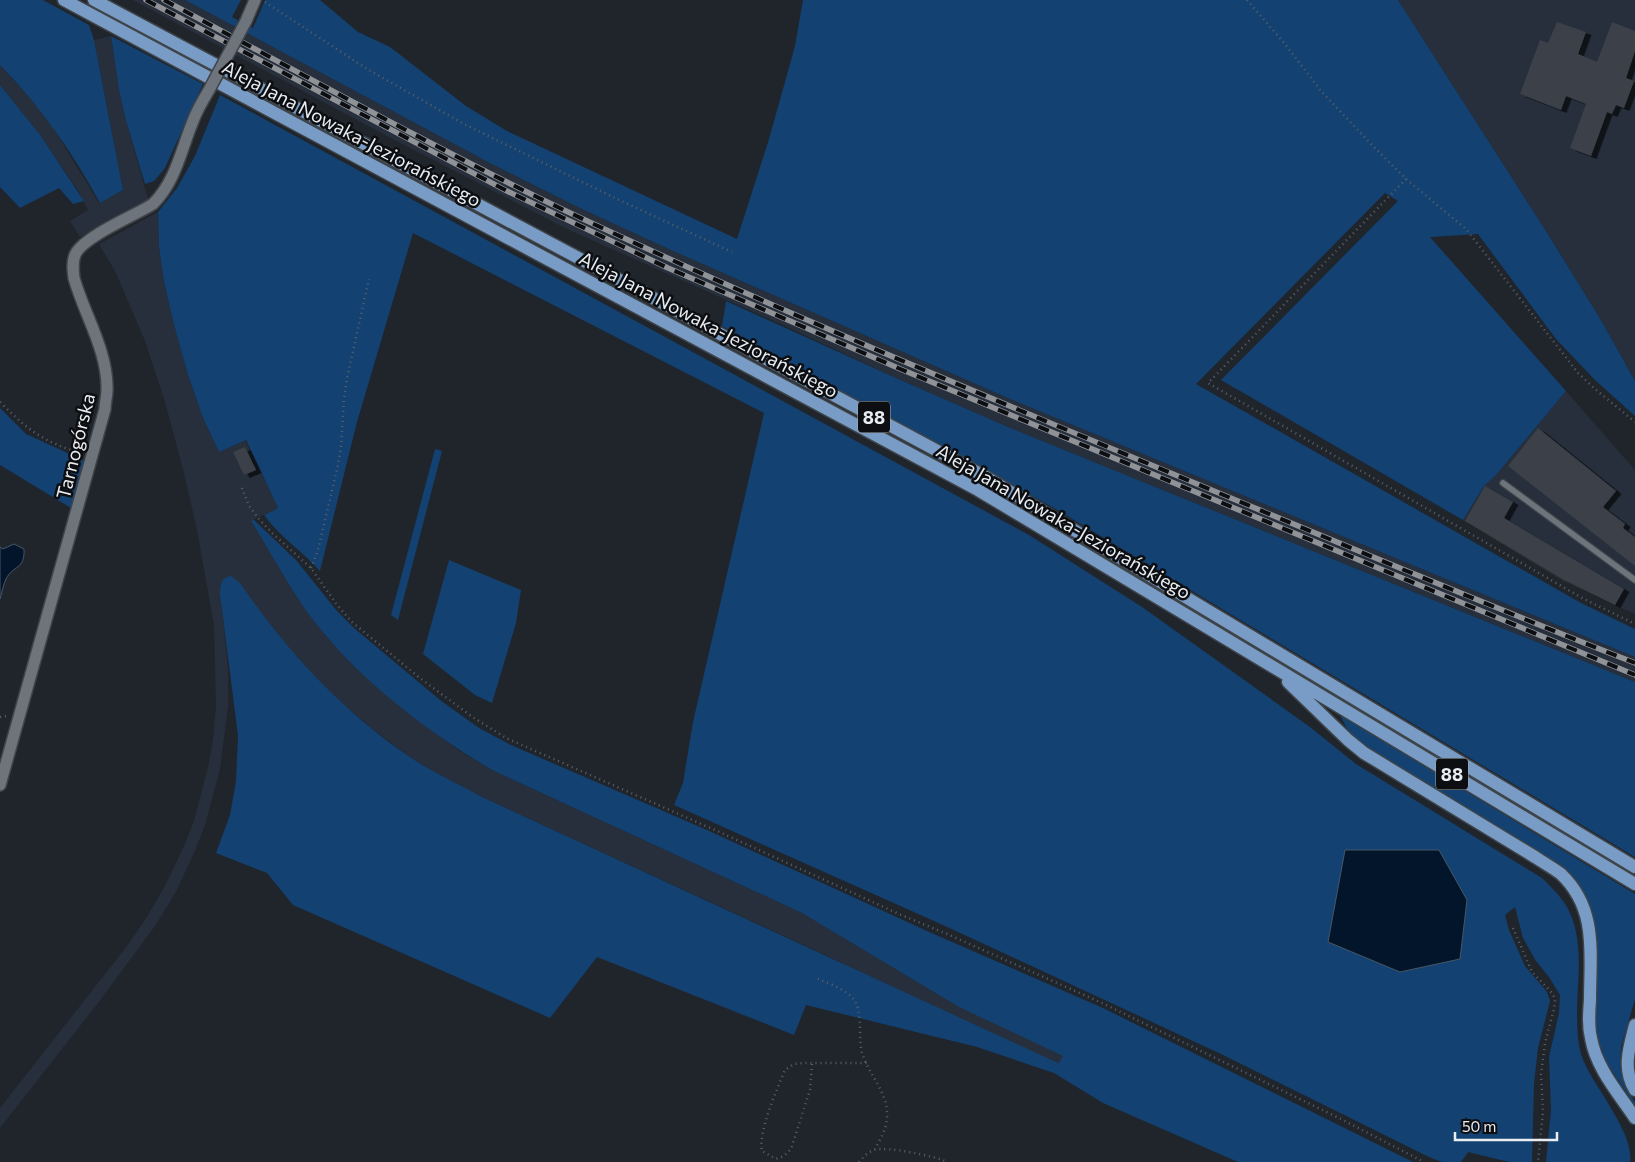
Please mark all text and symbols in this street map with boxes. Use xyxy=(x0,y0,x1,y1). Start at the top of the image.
street label: Aleja Jana Nowaka-Jeziorańskiego xyxy=(219,55,485,211)
street label: Aleja Jana Nowaka-Jeziorańskiego xyxy=(576,246,842,402)
street label: Tarnogórska xyxy=(51,391,99,501)
road number: 88 xyxy=(858,402,890,432)
street label: Aleja Jana Nowaka-Jeziorańskiego xyxy=(933,439,1195,603)
road number: 88 xyxy=(1436,759,1468,790)
scale bar xyxy=(1455,1110,1558,1142)
text: 50 m xyxy=(1462,1117,1496,1135)

